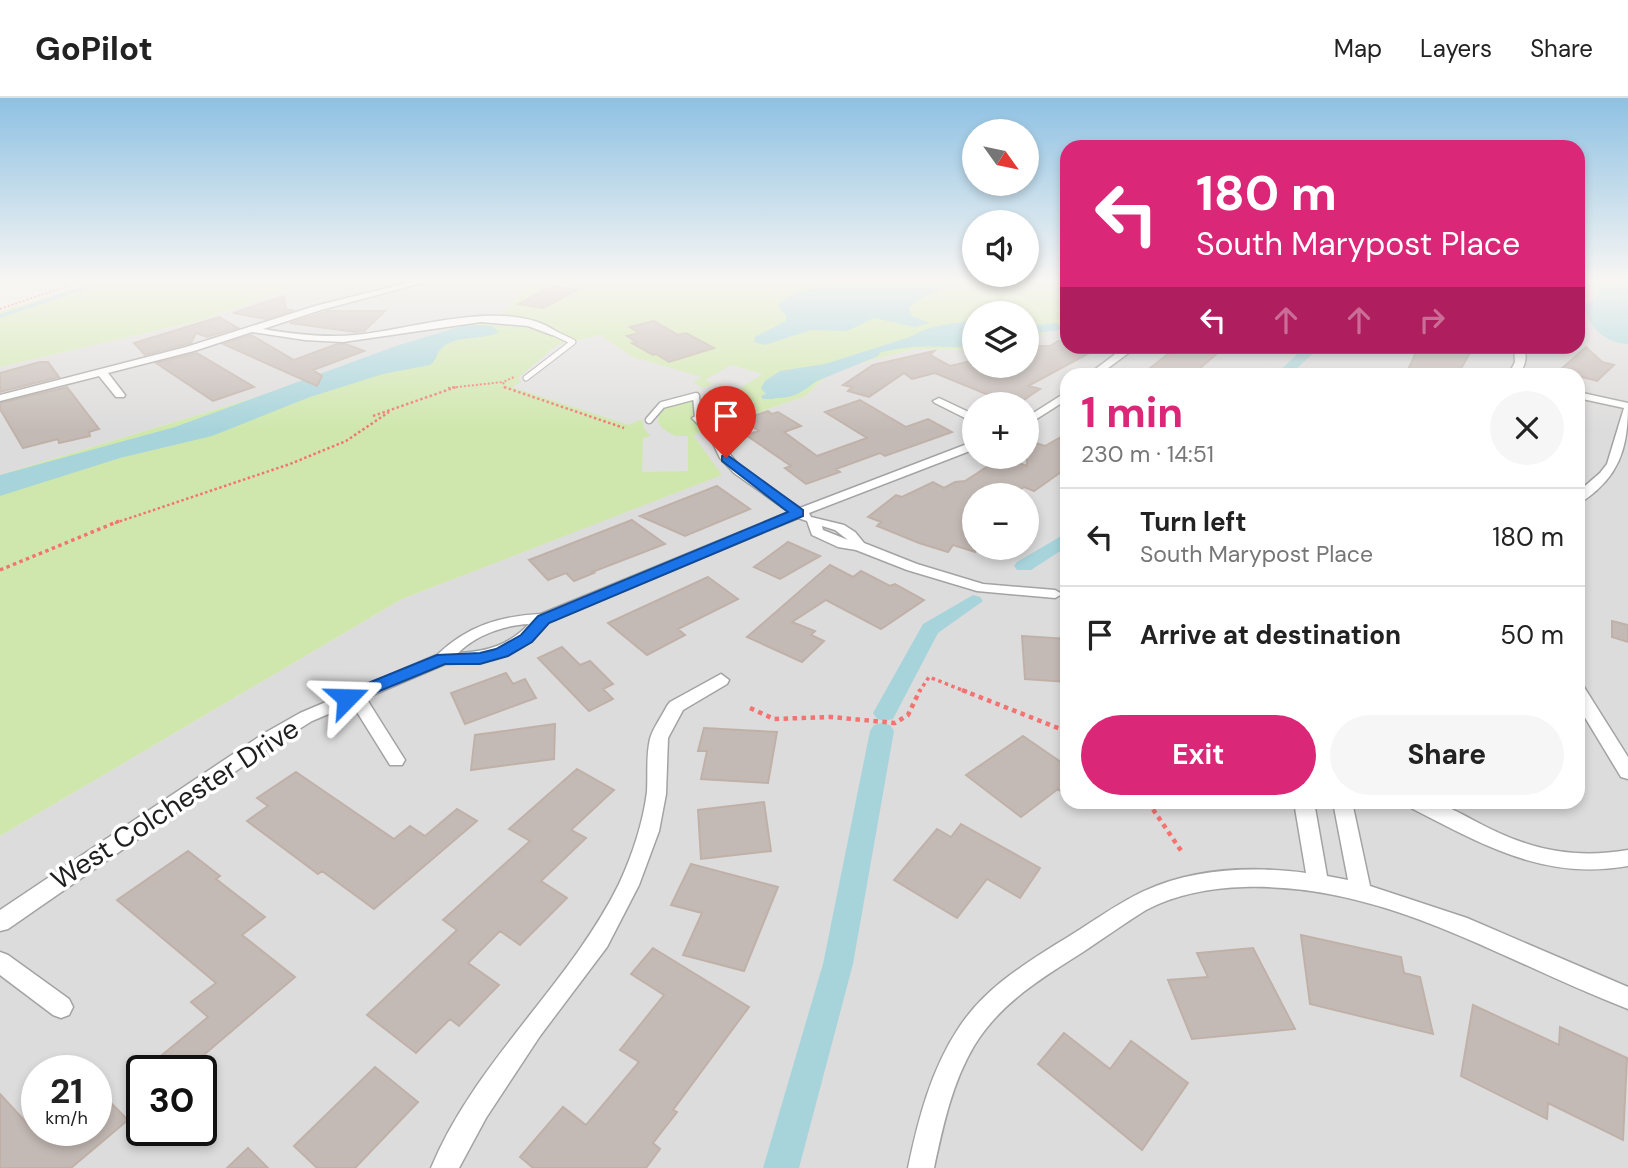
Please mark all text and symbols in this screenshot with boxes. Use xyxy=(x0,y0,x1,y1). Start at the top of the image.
text: GoPilot xyxy=(35,27,153,70)
text: Map xyxy=(1334,33,1382,64)
text: Layers xyxy=(1420,33,1492,64)
text: Share xyxy=(1530,33,1593,64)
north arrow xyxy=(962,119,1040,196)
map controls xyxy=(962,119,1039,560)
text: 180 m xyxy=(1196,161,1337,225)
icon: left xyxy=(1081,168,1172,259)
button: sound xyxy=(962,210,1039,287)
text: South Marypost Place xyxy=(1196,223,1520,265)
button: layers xyxy=(962,301,1039,378)
icon: left xyxy=(1194,301,1232,339)
icon: ahead xyxy=(1267,301,1305,339)
icon: ahead xyxy=(1340,301,1378,339)
icon: right xyxy=(1413,301,1451,339)
text: 1 min xyxy=(1081,385,1183,440)
pin xyxy=(696,386,756,458)
button: close xyxy=(1490,391,1564,465)
button: + xyxy=(962,392,1039,469)
icon: arrive xyxy=(707,397,745,435)
text: 230 m · 14:51 xyxy=(1081,439,1214,469)
button: − xyxy=(962,483,1039,560)
text: Turn left xyxy=(1140,505,1247,539)
icon: left xyxy=(1081,518,1119,556)
text: 180 m xyxy=(1492,520,1564,554)
text: South Marypost Place xyxy=(1140,539,1373,569)
icon: arrive xyxy=(1081,616,1119,654)
text: Arrive at destination xyxy=(1140,618,1401,652)
text: 50 m xyxy=(1500,618,1564,652)
position arrow xyxy=(310,661,384,735)
street label: West Colchester Drive xyxy=(44,710,306,898)
button: Exit xyxy=(1081,715,1316,795)
button: Share xyxy=(1330,715,1564,795)
speed limit sign: 30 xyxy=(126,1055,217,1146)
text: 21 xyxy=(50,1068,83,1114)
text: km/h xyxy=(45,1106,88,1130)

